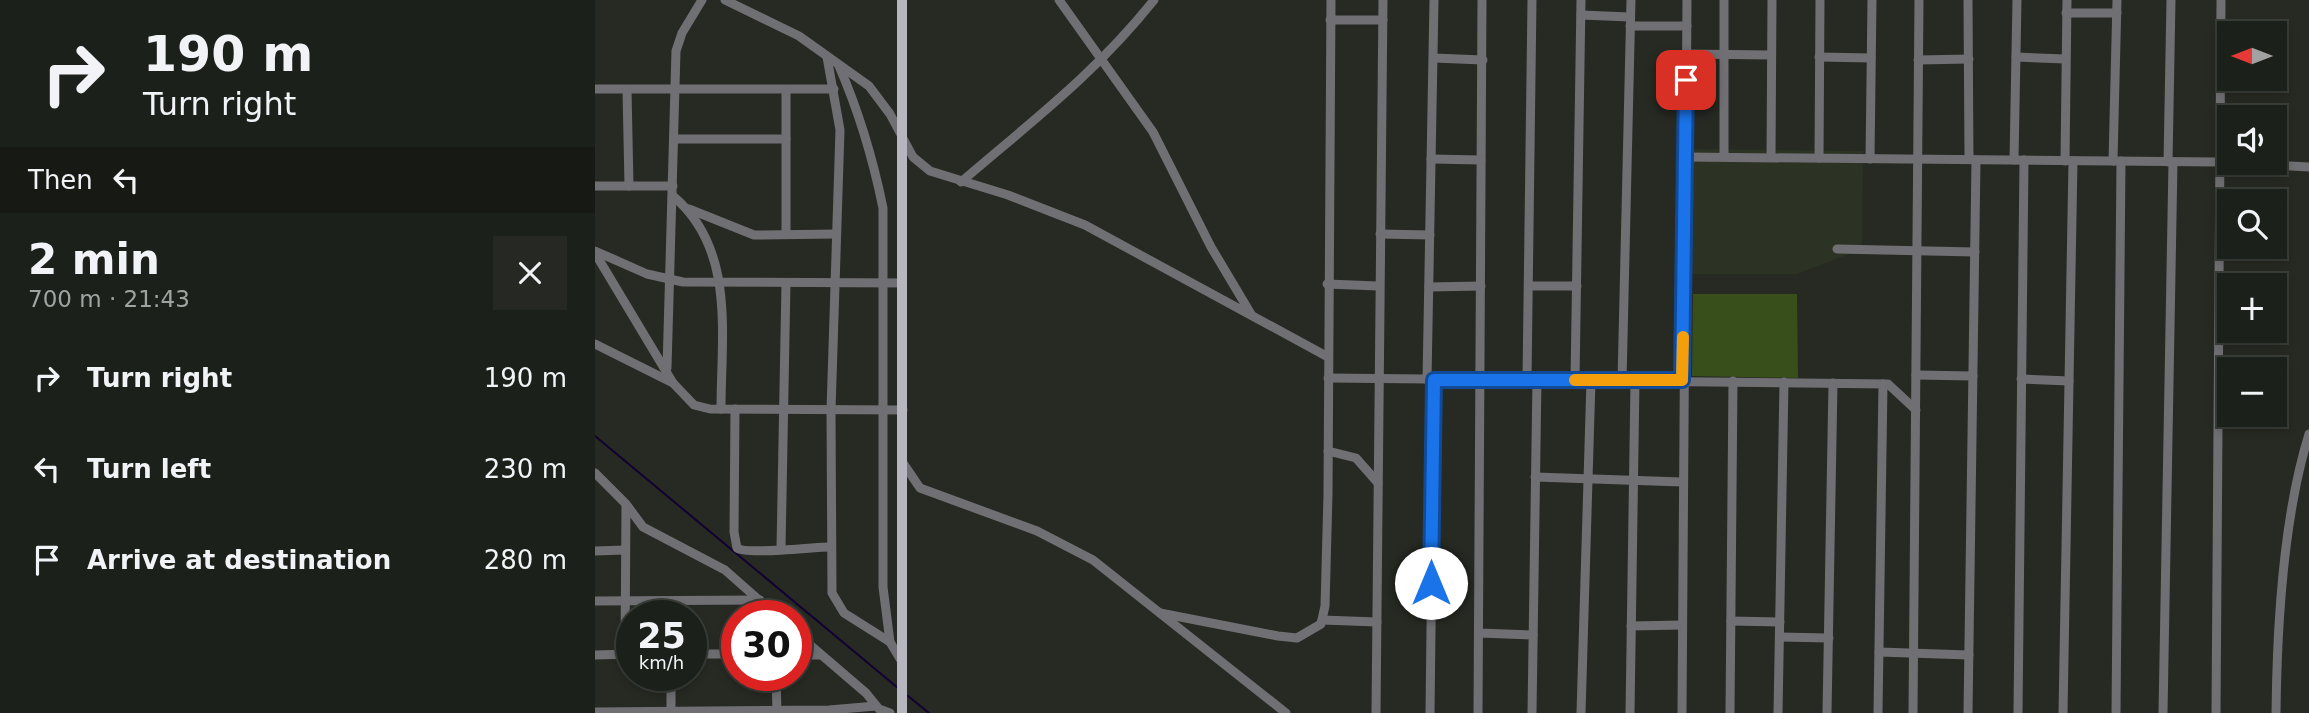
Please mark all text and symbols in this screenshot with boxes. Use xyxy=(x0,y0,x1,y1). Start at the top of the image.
north arrow xyxy=(2217,21,2287,91)
map controls xyxy=(2217,21,2287,427)
text: 190 m xyxy=(143,26,313,83)
icon: right xyxy=(28,28,119,119)
pin xyxy=(1656,50,1716,110)
icon: arrive xyxy=(1667,61,1705,99)
text: Turn right xyxy=(143,85,296,123)
button: sound xyxy=(2217,105,2287,175)
icon: left xyxy=(107,161,145,199)
text: Then xyxy=(28,165,93,195)
button: search xyxy=(2217,189,2287,259)
text: 2 min xyxy=(28,235,160,284)
button: close xyxy=(493,236,567,310)
button: + xyxy=(2217,273,2287,343)
text: 700 m · 21:43 xyxy=(28,286,190,312)
button: − xyxy=(2217,357,2287,427)
icon: right xyxy=(28,359,66,397)
text: Turn right xyxy=(87,363,232,393)
text: 190 m xyxy=(484,363,567,393)
icon: left xyxy=(28,450,66,488)
text: Turn left xyxy=(87,454,211,484)
text: 230 m xyxy=(484,454,567,484)
icon: arrive xyxy=(28,541,66,579)
text: Arrive at destination xyxy=(87,545,391,575)
text: 280 m xyxy=(484,545,567,575)
position arrow xyxy=(1394,546,1468,620)
speed limit sign: 30 xyxy=(721,600,812,691)
text: 25 xyxy=(637,616,686,656)
text: km/h xyxy=(639,652,684,673)

